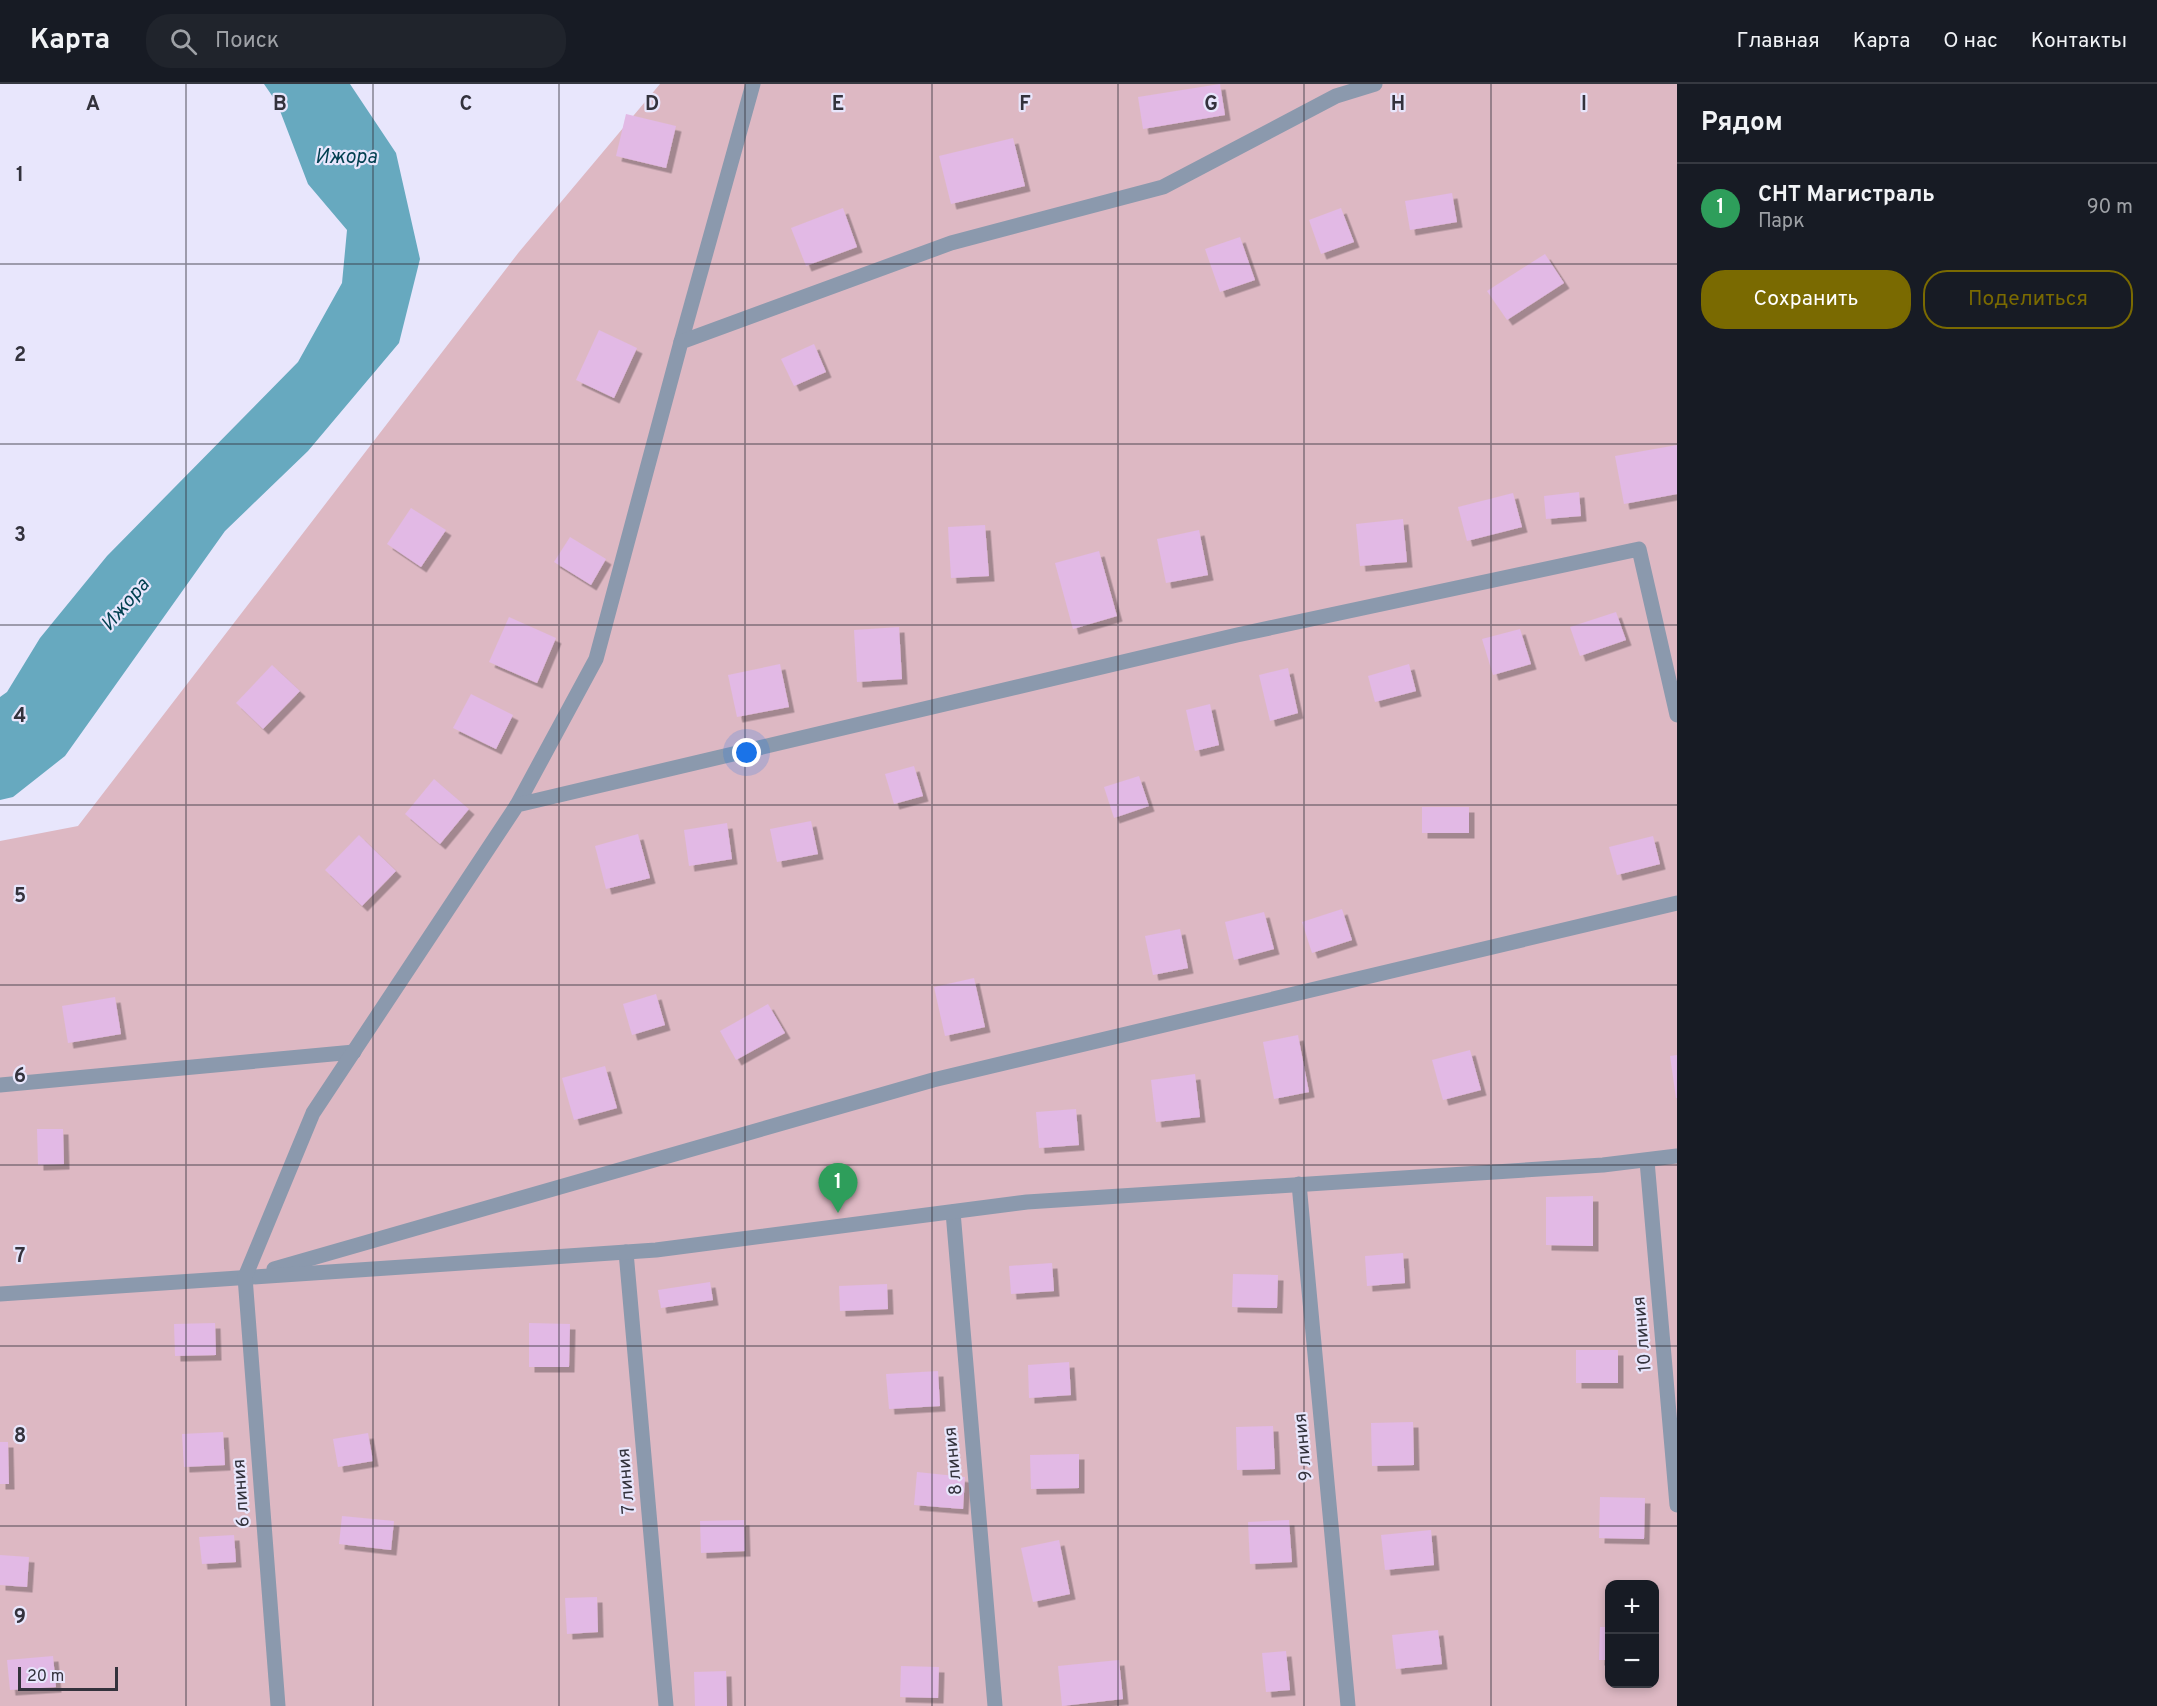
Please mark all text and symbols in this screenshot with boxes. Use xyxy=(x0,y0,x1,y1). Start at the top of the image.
search box xyxy=(146,14,566,68)
text: Карта xyxy=(30,23,110,59)
icon: search xyxy=(167,25,200,58)
text: Поиск xyxy=(215,28,279,55)
text: Главная xyxy=(1736,28,1820,55)
text: Карта xyxy=(1853,28,1910,55)
text: О нас xyxy=(1943,28,1998,55)
text: Контакты xyxy=(2031,28,2127,55)
text: A xyxy=(86,92,100,118)
text: B xyxy=(273,92,287,118)
text: C xyxy=(460,92,472,118)
text: D xyxy=(645,92,659,118)
text: E xyxy=(832,92,844,118)
text: F xyxy=(1019,92,1031,118)
text: G xyxy=(1204,92,1218,118)
text: H xyxy=(1391,92,1405,118)
text: I xyxy=(1581,92,1587,118)
text: Рядом xyxy=(1701,107,1783,140)
water label: Ижора xyxy=(315,145,378,171)
text: 1 xyxy=(16,163,24,189)
text: СНТ Магистраль xyxy=(1758,182,1935,209)
text: 1 xyxy=(1717,195,1725,221)
text: 90 m xyxy=(2087,195,2133,221)
text: Парк xyxy=(1758,209,1805,235)
button: Сохранить xyxy=(1701,270,1911,329)
button: Поделиться xyxy=(1923,270,2133,329)
text: 2 xyxy=(14,343,26,369)
text: 3 xyxy=(14,523,26,549)
water label: Ижора xyxy=(96,573,157,637)
text: 4 xyxy=(14,704,26,730)
your location xyxy=(732,738,761,767)
text: 5 xyxy=(14,884,26,910)
text: 6 xyxy=(14,1064,26,1090)
pin: 1 xyxy=(818,1164,858,1213)
text: 7 xyxy=(15,1244,25,1270)
street label: 10 линия xyxy=(1628,1295,1658,1373)
street label: 9 линия xyxy=(1290,1412,1318,1482)
text: 8 xyxy=(14,1424,26,1450)
street label: 8 линия xyxy=(940,1426,968,1496)
street label: 7 линия xyxy=(613,1447,641,1515)
street label: 6 линия xyxy=(228,1458,256,1528)
map controls xyxy=(1605,1580,1659,1688)
button: + xyxy=(1605,1580,1659,1634)
text: 9 xyxy=(14,1605,26,1631)
button: − xyxy=(1605,1634,1659,1688)
scale bar xyxy=(18,1664,118,1692)
text: 20 m xyxy=(27,1667,64,1687)

